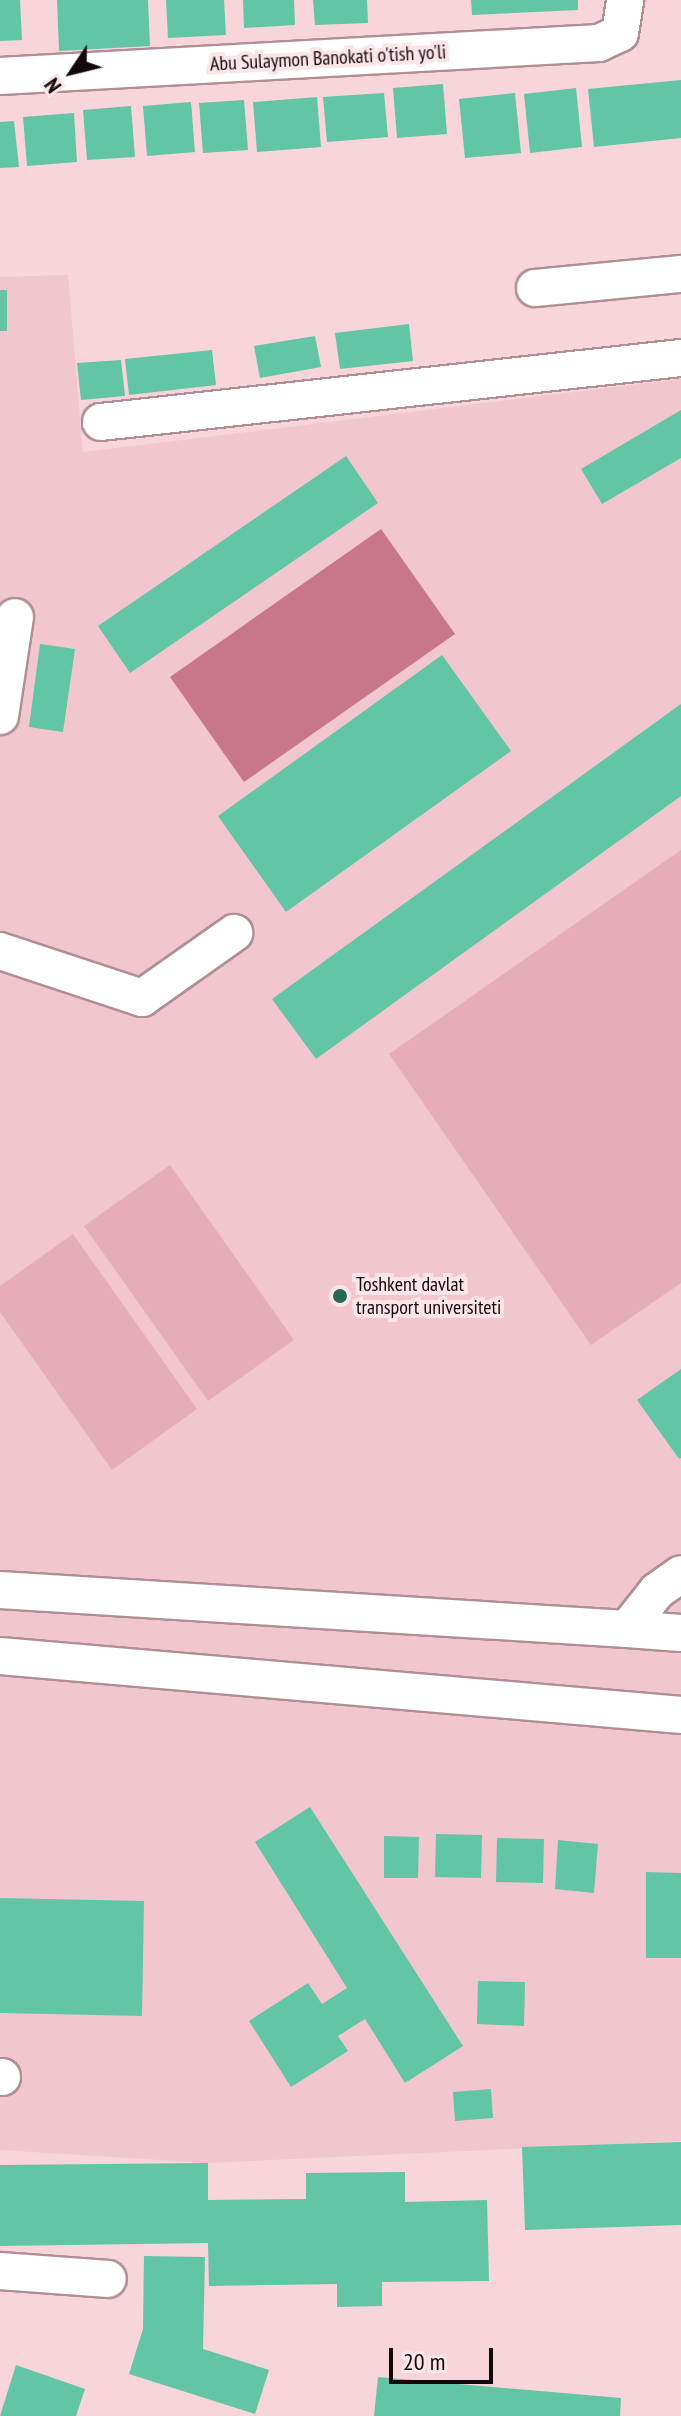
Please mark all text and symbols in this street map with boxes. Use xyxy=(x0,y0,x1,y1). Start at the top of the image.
north arrow xyxy=(32,32,112,112)
street label: Abu Sulaymon Banokati o'tish yo'li xyxy=(209,40,447,76)
text: N xyxy=(37,73,67,99)
place label: Toshkent davlat transport universiteti xyxy=(356,1272,501,1319)
marker: Toshkent davlat transport universiteti xyxy=(331,1287,349,1305)
scale bar xyxy=(393,2332,497,2382)
text: 20 m xyxy=(403,2346,445,2377)

